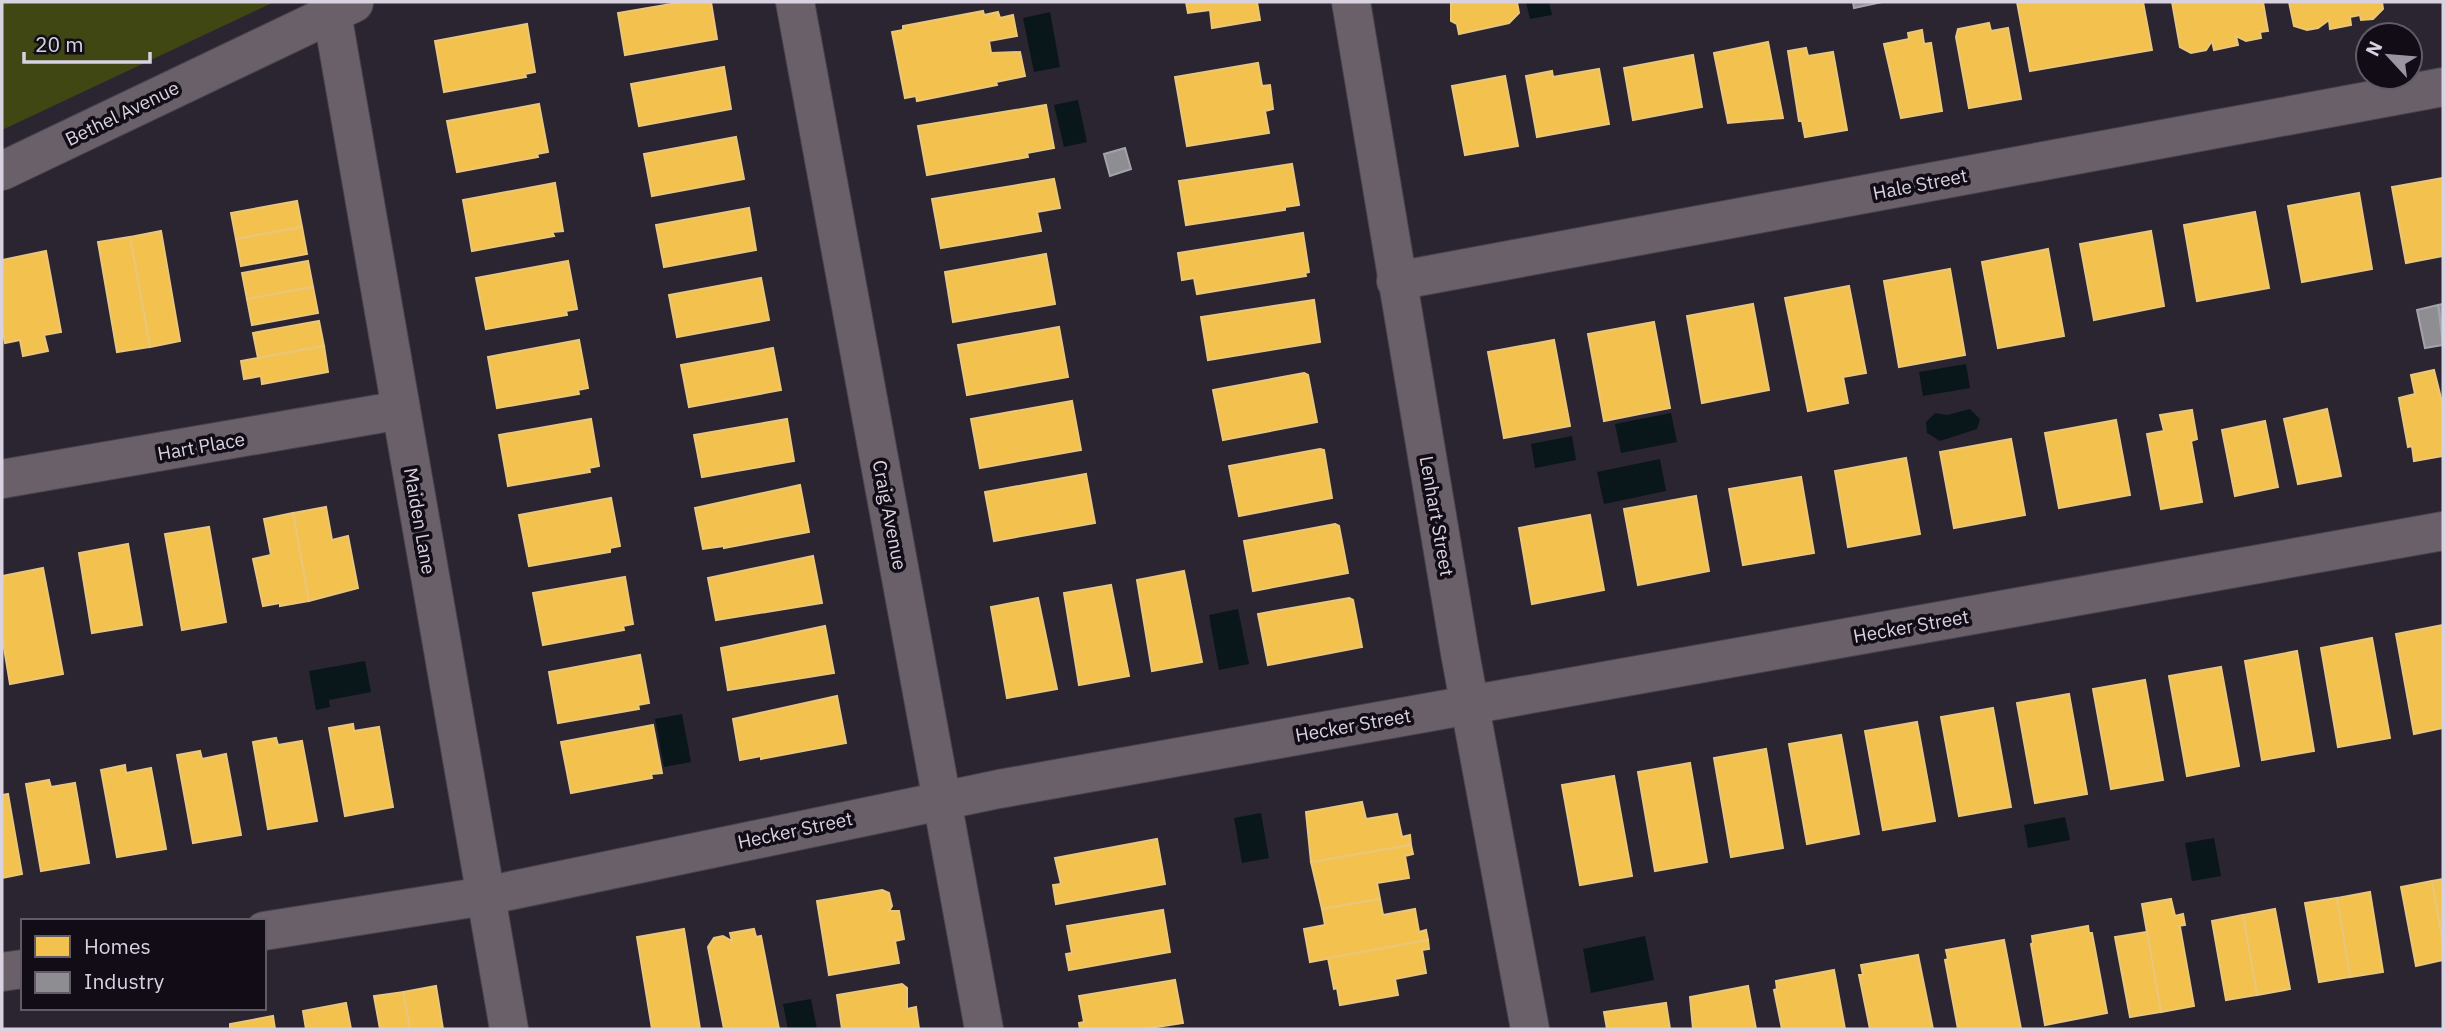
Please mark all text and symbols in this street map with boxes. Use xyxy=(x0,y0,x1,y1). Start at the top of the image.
scale bar xyxy=(24,21,150,65)
north arrow xyxy=(2354,21,2424,91)
text: 20 m xyxy=(35,30,84,58)
text: N xyxy=(2360,37,2388,60)
street label: Bethel Avenue xyxy=(61,75,183,151)
street label: Hale Street xyxy=(1871,163,1969,205)
street label: Hart Place xyxy=(155,426,247,466)
street label: Lenhart Street xyxy=(1415,454,1459,578)
street label: Craig Avenue xyxy=(868,458,912,572)
street label: Maiden Lane xyxy=(399,466,441,576)
street label: Hecker Street xyxy=(1851,604,1971,648)
street label: Hecker Street xyxy=(1293,703,1413,747)
street label: Hecker Street xyxy=(735,806,855,854)
legend xyxy=(21,919,266,1010)
text: Homes xyxy=(84,932,151,960)
text: Industry xyxy=(84,967,165,995)

